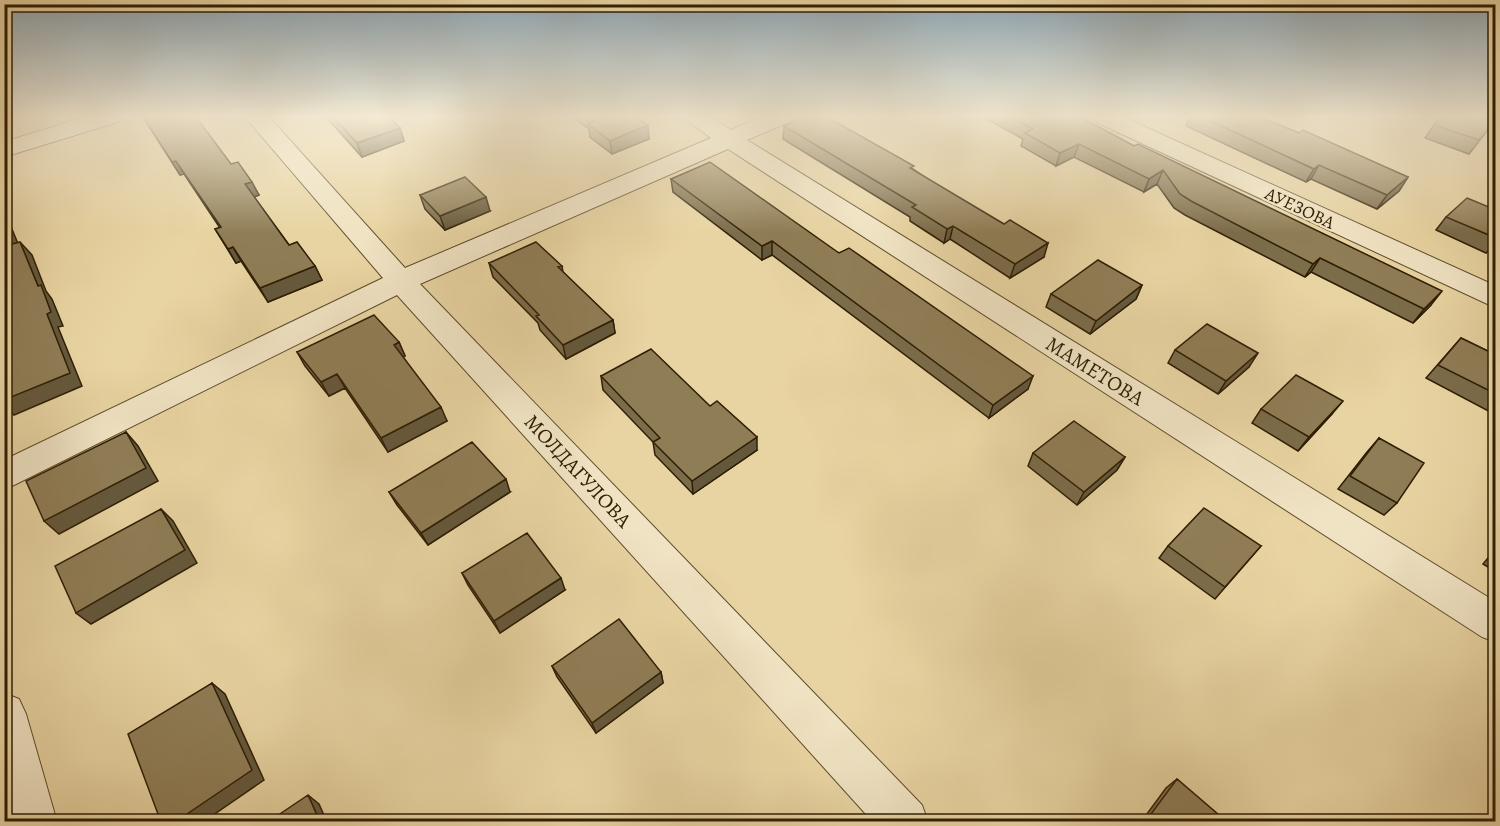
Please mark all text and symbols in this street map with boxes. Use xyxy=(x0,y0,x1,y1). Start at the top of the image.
street label: АУЕЗОВА xyxy=(1260,181,1339,235)
street label: МАМЕТОВА xyxy=(1041,330,1150,413)
street label: МОЛДАГУЛОВА xyxy=(518,408,638,534)

